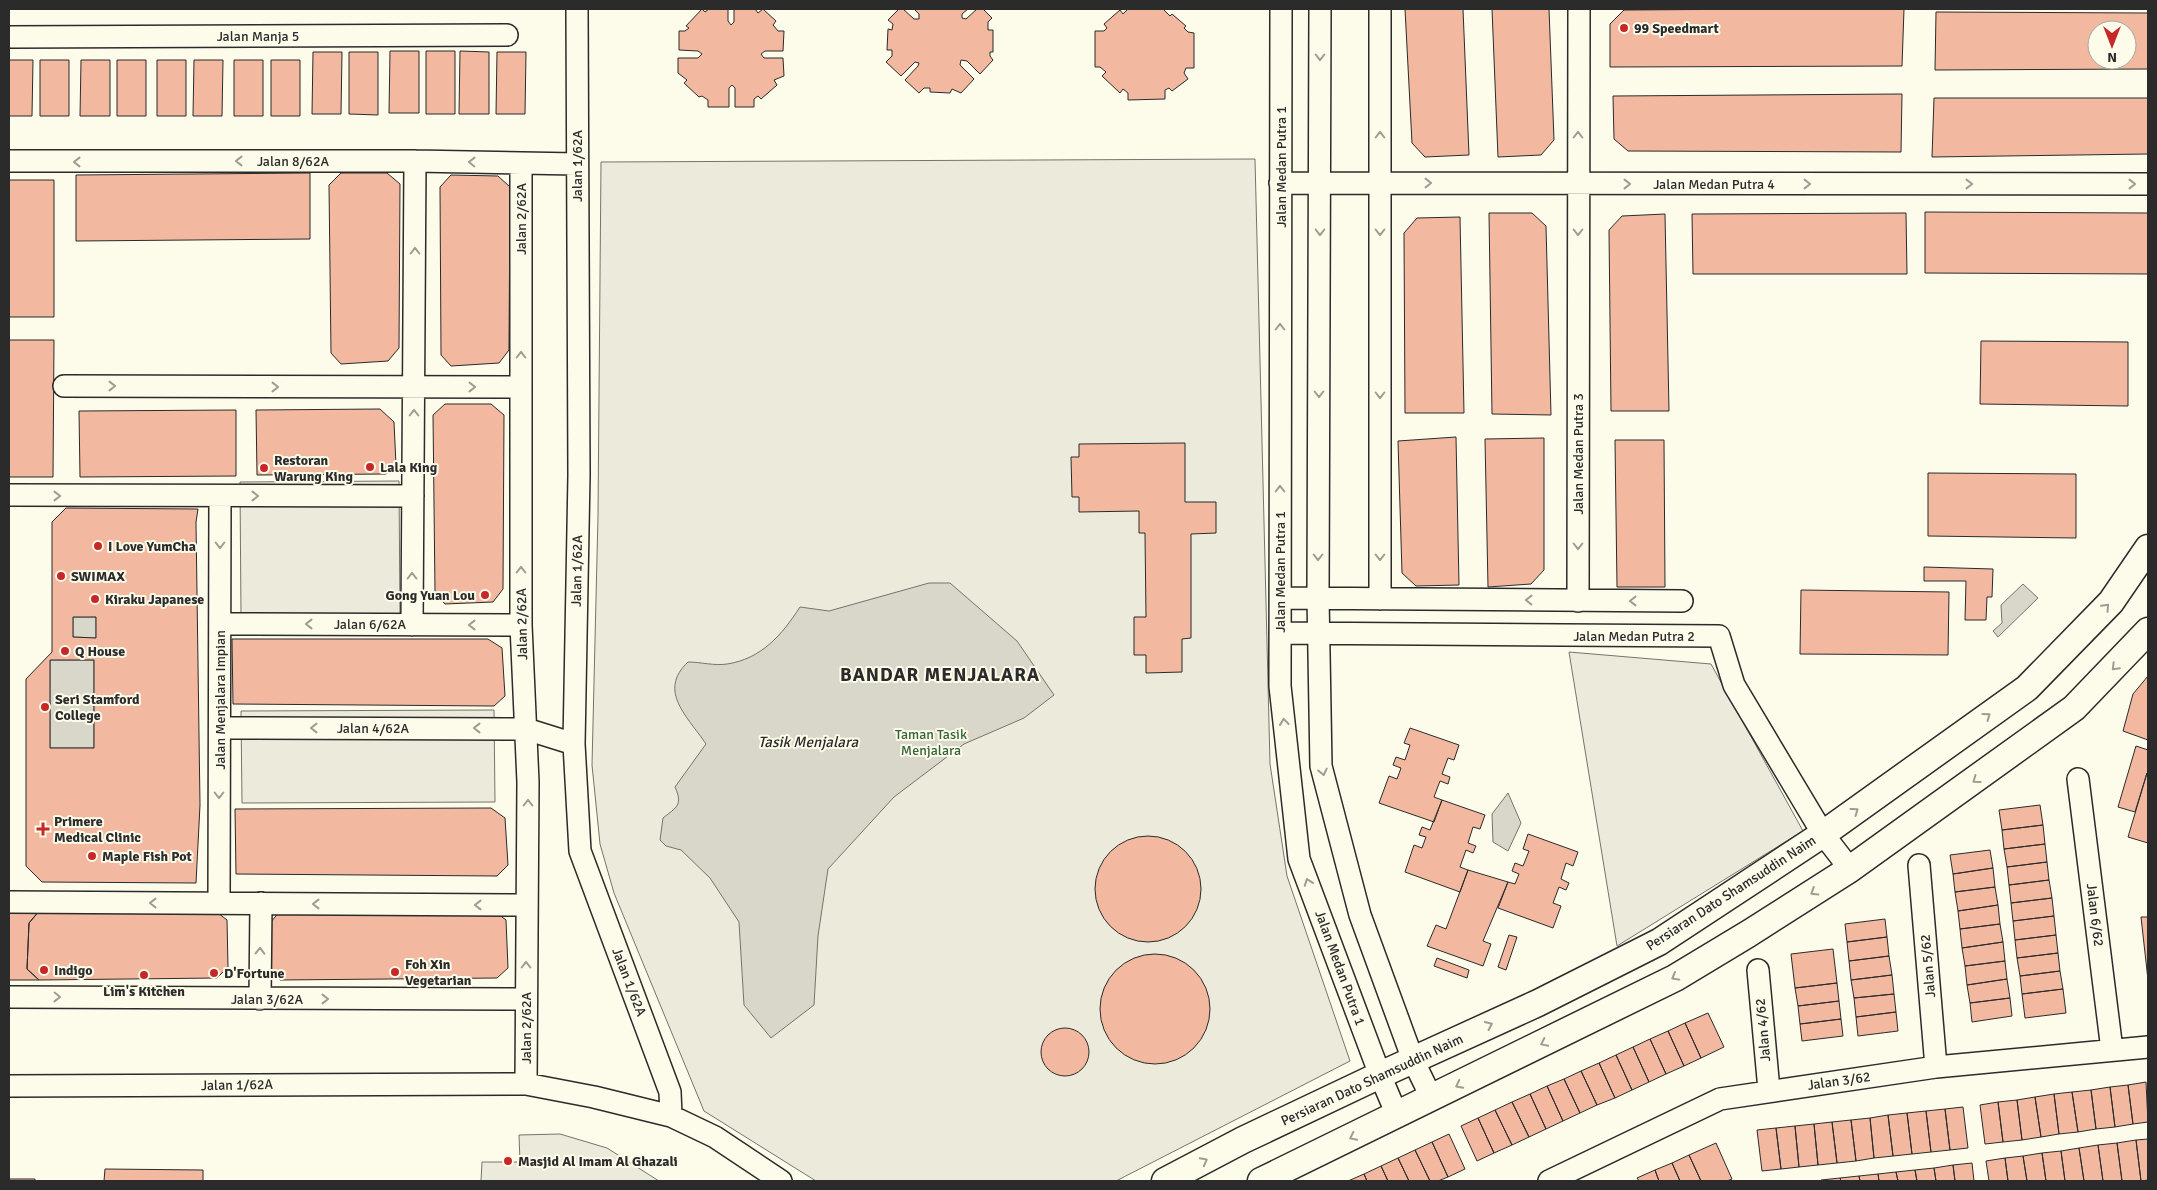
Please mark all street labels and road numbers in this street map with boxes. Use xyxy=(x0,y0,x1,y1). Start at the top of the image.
street label: Jalan Manja 5 xyxy=(217,28,299,45)
street label: Jalan Medan Putra 1 xyxy=(1273,106,1290,228)
street label: Jalan 1/62A xyxy=(569,130,586,202)
street label: Jalan 8/62A xyxy=(257,153,329,170)
street label: Jalan Medan Putra 4 xyxy=(1653,176,1775,193)
street label: Jalan 2/62A xyxy=(513,183,530,255)
street label: Jalan Medan Putra 3 xyxy=(1570,393,1587,515)
street label: Jalan Medan Putra 1 xyxy=(1272,511,1289,633)
street label: Jalan 1/62A xyxy=(568,534,586,607)
street label: Jalan 2/62A xyxy=(513,587,531,660)
street label: Jalan 6/62A xyxy=(334,616,406,633)
street label: Jalan Medan Putra 2 xyxy=(1573,628,1695,645)
street label: Jalan Menjalara Impian xyxy=(212,630,229,770)
street label: Jalan 4/62A xyxy=(337,720,409,737)
street label: Persiaran Dato Shamsuddin Naim xyxy=(1643,832,1819,954)
street label: Jalan 6/62 xyxy=(2083,882,2107,948)
street label: Jalan Medan Putra 1 xyxy=(1311,908,1369,1028)
street label: Jalan 5/62 xyxy=(1917,934,1939,998)
street label: Jalan 1/62A xyxy=(608,945,650,1019)
street label: Jalan 3/62A xyxy=(231,991,303,1008)
street label: Jalan 2/62A xyxy=(518,992,535,1064)
street label: Jalan 4/62 xyxy=(1752,998,1774,1062)
street label: Persiaran Dato Shamsuddin Naim xyxy=(1278,1030,1466,1130)
street label: Jalan 3/62 xyxy=(1806,1068,1872,1094)
street label: Jalan 1/62A xyxy=(201,1076,274,1094)

